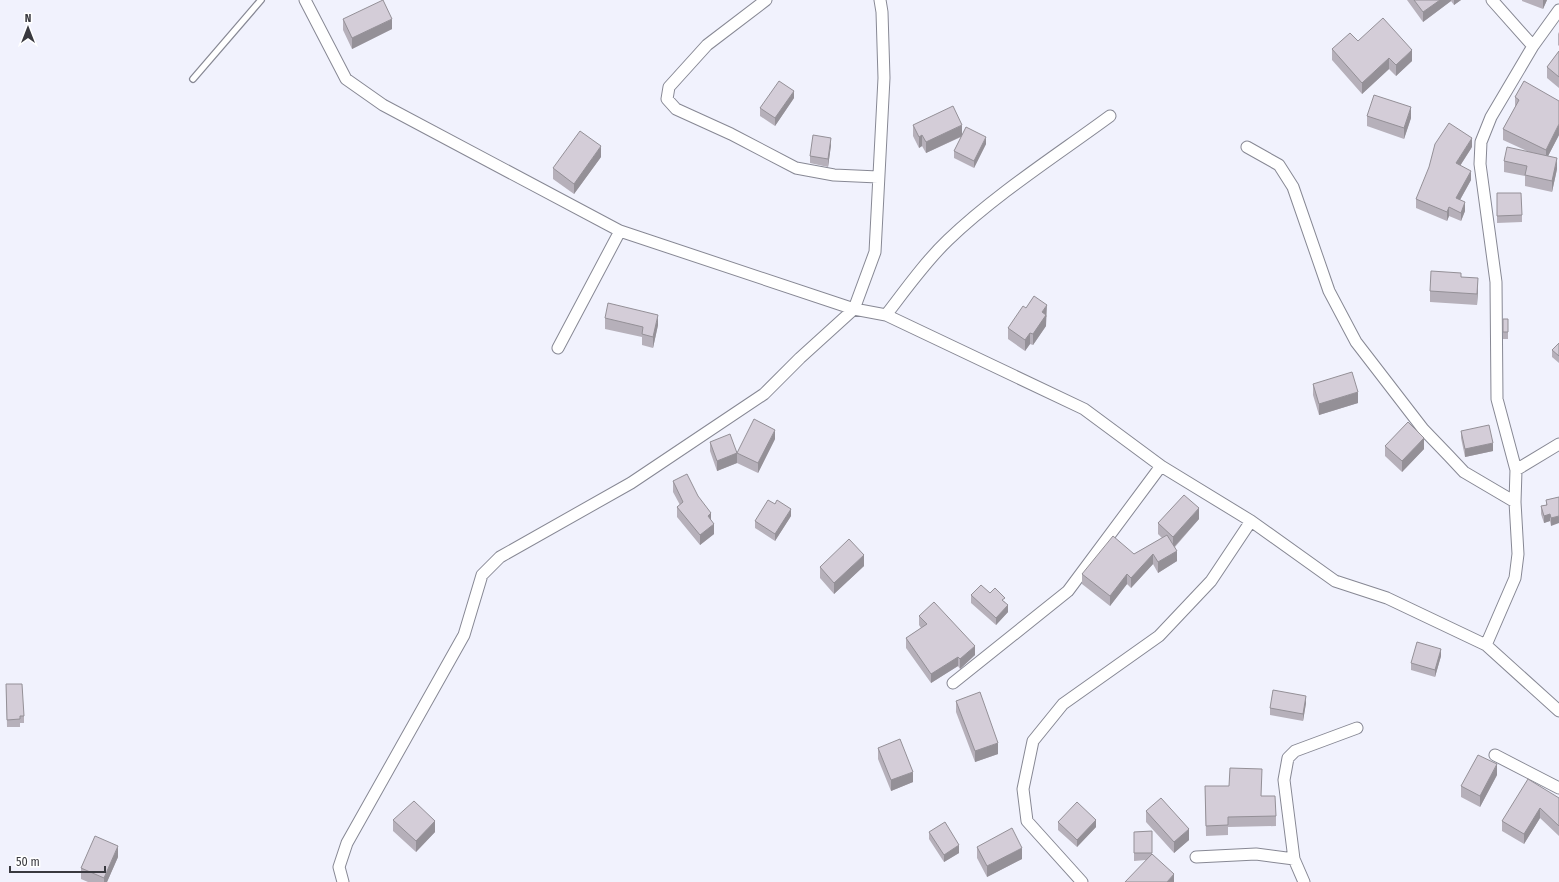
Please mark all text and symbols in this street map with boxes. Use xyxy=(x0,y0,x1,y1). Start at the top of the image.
north arrow xyxy=(8,8,48,48)
text: N xyxy=(25,12,31,25)
scale bar xyxy=(10,848,105,874)
text: 50 m xyxy=(16,855,40,869)

